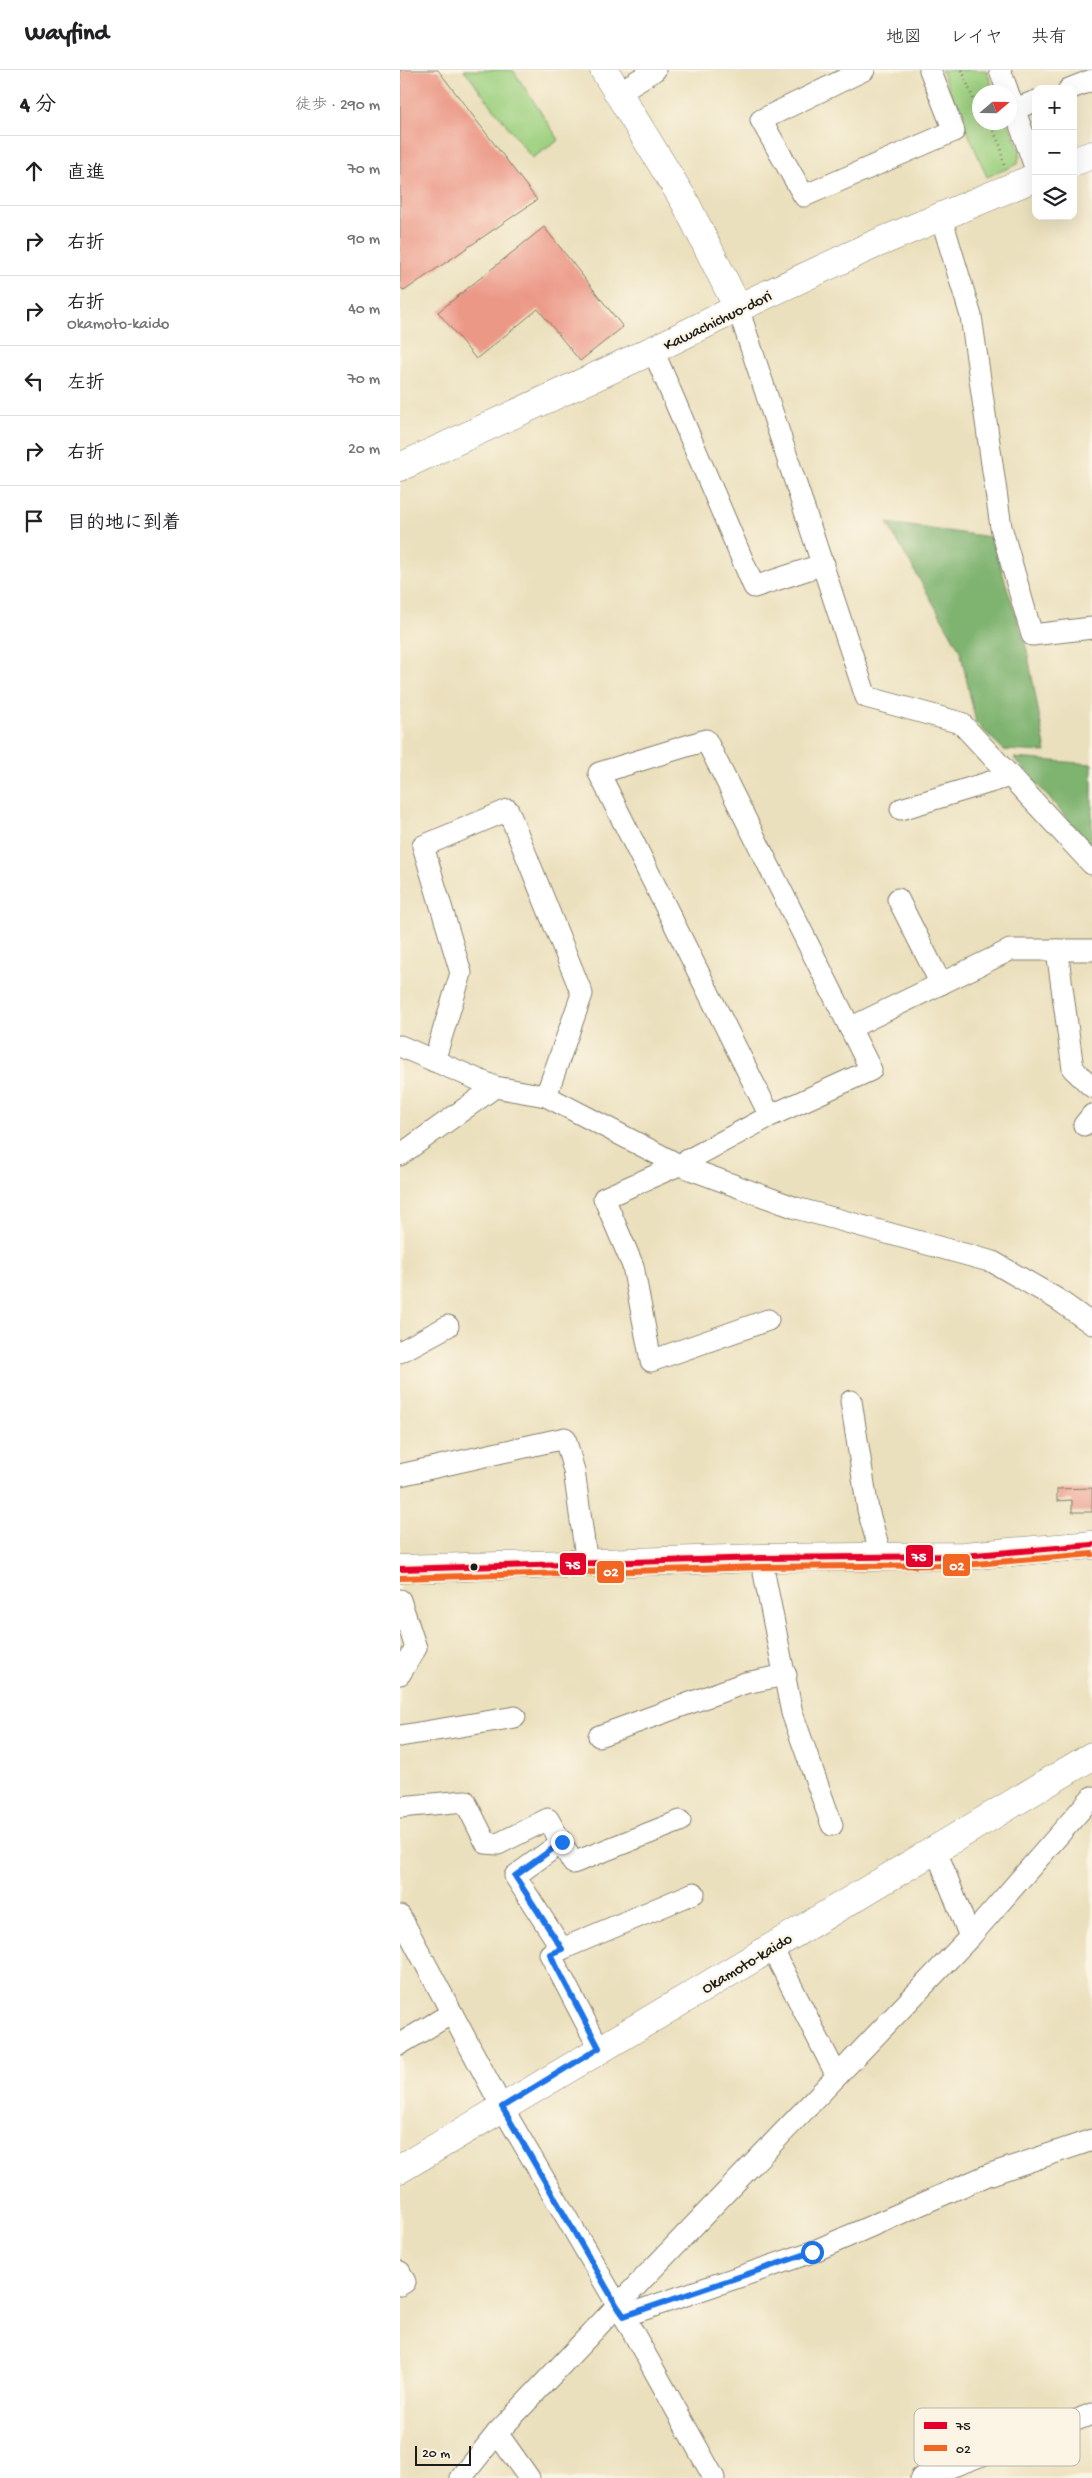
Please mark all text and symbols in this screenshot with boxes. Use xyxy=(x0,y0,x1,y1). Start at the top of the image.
text: Wayfind xyxy=(25,20,109,49)
text: 地図 xyxy=(886,28,922,49)
text: レイヤ xyxy=(950,28,1003,49)
text: 共有 xyxy=(1031,28,1067,49)
north arrow xyxy=(972,85,1017,130)
map controls xyxy=(1032,85,1077,220)
button: + xyxy=(1032,85,1077,130)
text: 4 分 xyxy=(20,94,56,119)
text: 徒歩 · 290 m xyxy=(295,97,380,116)
button: − xyxy=(1032,130,1077,175)
icon: ahead xyxy=(20,157,48,185)
text: 70 m xyxy=(347,161,380,180)
text: 直進 xyxy=(67,163,105,186)
button: layers xyxy=(1032,175,1077,220)
icon: right xyxy=(20,227,48,255)
text: 90 m xyxy=(348,231,380,250)
text: 右折 xyxy=(67,233,105,256)
street label: Kawachichuo-dori xyxy=(661,288,776,357)
text: 右折 xyxy=(67,293,105,316)
icon: right xyxy=(20,297,48,325)
text: 40 m xyxy=(348,301,380,320)
text: Okamoto-kaido xyxy=(67,316,169,335)
icon: left xyxy=(20,367,48,395)
text: 70 m xyxy=(347,371,380,390)
text: 左折 xyxy=(67,373,105,396)
icon: right xyxy=(20,437,48,465)
text: 20 m xyxy=(348,441,380,460)
text: 右折 xyxy=(67,443,105,466)
icon: arrive xyxy=(20,507,48,535)
text: 目的地に到着 xyxy=(67,513,181,536)
line badge: 75 xyxy=(905,1544,934,1568)
text: 75 xyxy=(911,1550,927,1567)
line badge: 75 xyxy=(559,1552,587,1576)
line badge: 02 xyxy=(942,1553,971,1577)
text: 75 xyxy=(565,1558,581,1575)
text: 02 xyxy=(950,1559,965,1576)
line badge: 02 xyxy=(596,1560,625,1584)
unlabelled marker xyxy=(469,1562,479,1572)
text: 02 xyxy=(604,1565,619,1582)
route end xyxy=(551,1831,574,1854)
street label: Okamoto-kaido xyxy=(699,1931,797,1999)
route start xyxy=(801,2241,824,2264)
legend xyxy=(914,2408,1080,2466)
text: 75 xyxy=(955,2419,971,2436)
text: 02 xyxy=(956,2442,971,2459)
scale bar xyxy=(415,2443,471,2466)
text: 20 m xyxy=(422,2446,450,2463)

